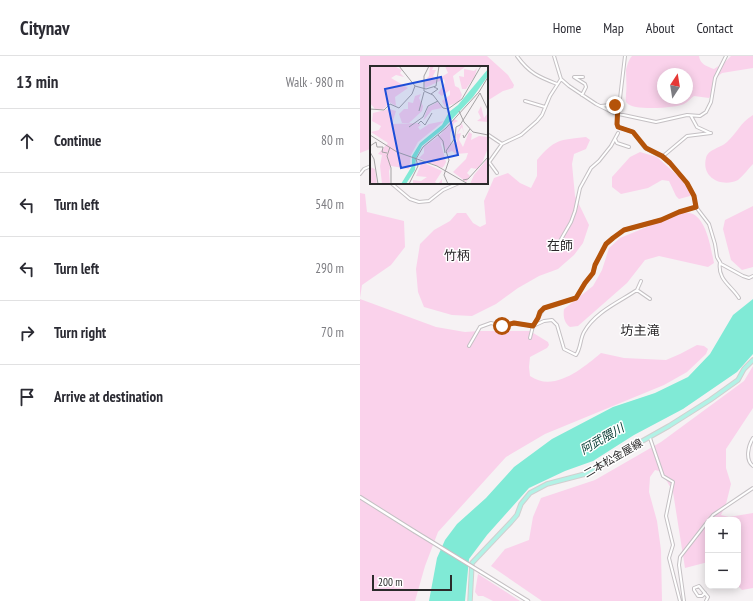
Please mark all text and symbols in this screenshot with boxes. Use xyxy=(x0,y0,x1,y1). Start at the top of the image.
text: Citynav xyxy=(20,16,70,40)
text: Home xyxy=(553,19,581,37)
text: Map xyxy=(603,19,624,37)
text: About xyxy=(646,19,675,37)
text: Contact xyxy=(697,19,733,37)
inset map xyxy=(370,66,488,184)
north arrow xyxy=(657,68,693,104)
text: 13 min xyxy=(16,71,58,93)
text: Walk · 980 m xyxy=(286,74,344,91)
route end xyxy=(606,96,624,114)
icon: ahead xyxy=(16,130,38,152)
text: Continue xyxy=(54,131,101,150)
text: 80 m xyxy=(321,132,344,149)
icon: left xyxy=(16,194,38,216)
text: Turn left xyxy=(54,195,99,214)
text: 540 m xyxy=(315,196,344,213)
district label: 在師 xyxy=(547,237,573,254)
district label: 竹柄 xyxy=(444,247,470,264)
icon: left xyxy=(16,258,38,280)
text: Turn left xyxy=(54,259,99,278)
text: 290 m xyxy=(315,260,344,277)
route start xyxy=(493,317,511,335)
icon: right xyxy=(16,322,38,344)
district label: 坊主滝 xyxy=(620,322,660,339)
text: Turn right xyxy=(54,323,106,342)
text: 70 m xyxy=(321,324,344,341)
icon: arrive xyxy=(16,386,38,408)
text: Arrive at destination xyxy=(54,387,163,406)
water label: 阿武隈川 xyxy=(577,419,628,457)
street label: 二本松金屋線 xyxy=(581,435,645,481)
map controls xyxy=(705,517,741,589)
button: + xyxy=(705,517,741,553)
button: − xyxy=(705,553,741,589)
scale bar xyxy=(372,573,452,592)
text: 200 m xyxy=(378,575,402,589)

